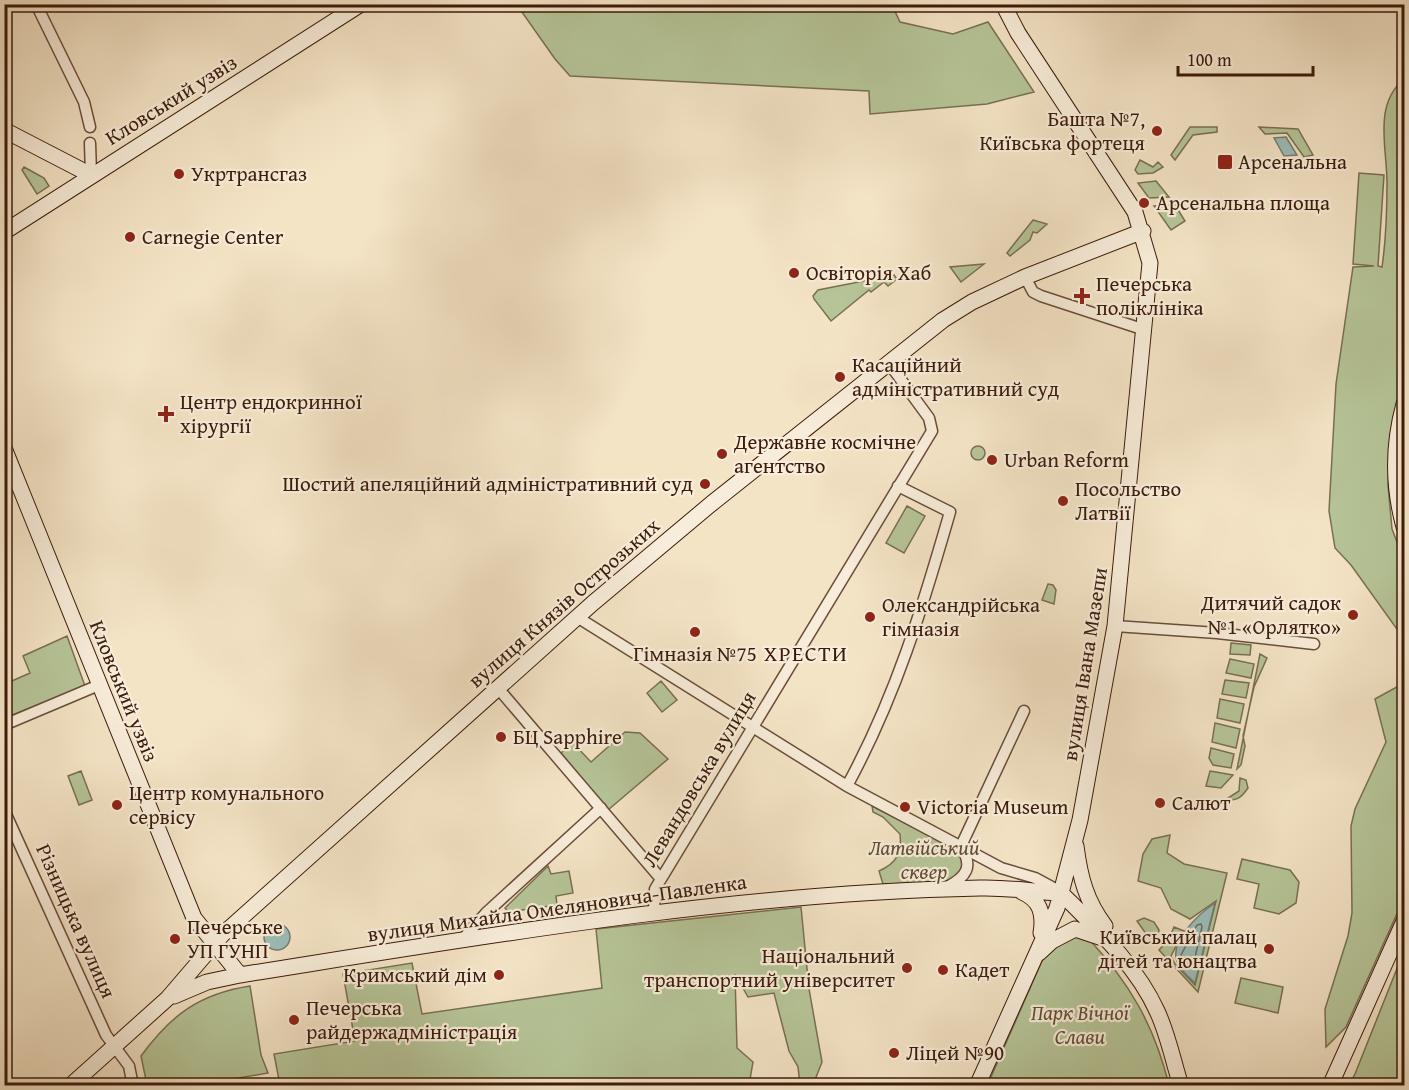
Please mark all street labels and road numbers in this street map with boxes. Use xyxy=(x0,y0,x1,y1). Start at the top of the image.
street label: Кловський узвіз xyxy=(99,47,243,153)
street label: вулиця Князів Острозьких xyxy=(461,510,667,695)
street label: вулиця Івана Мазепи xyxy=(1054,565,1115,763)
street label: Кловський узвіз xyxy=(82,615,167,766)
street label: Левандовська вулиця xyxy=(634,685,764,873)
street label: Різницька вулиця xyxy=(29,839,125,1003)
street label: вулиця Михайла Омеляновича-Павленка xyxy=(365,866,749,949)

